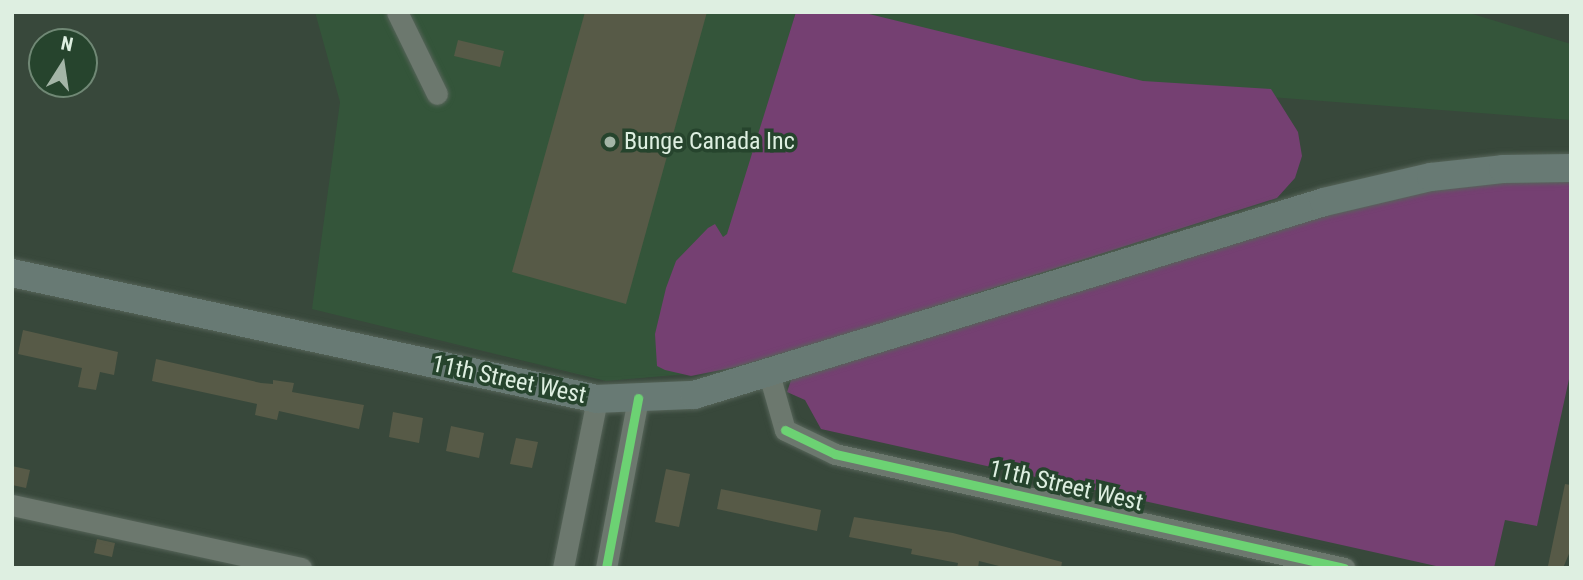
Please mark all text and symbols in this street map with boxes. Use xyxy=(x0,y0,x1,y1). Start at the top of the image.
north arrow xyxy=(28,28,98,98)
text: N xyxy=(59,31,75,56)
place label: Bunge Canada Inc xyxy=(624,128,795,156)
marker: Bunge Canada Inc xyxy=(602,134,618,150)
street label: 11th Street West xyxy=(429,350,589,410)
street label: 11th Street West xyxy=(986,454,1146,518)

